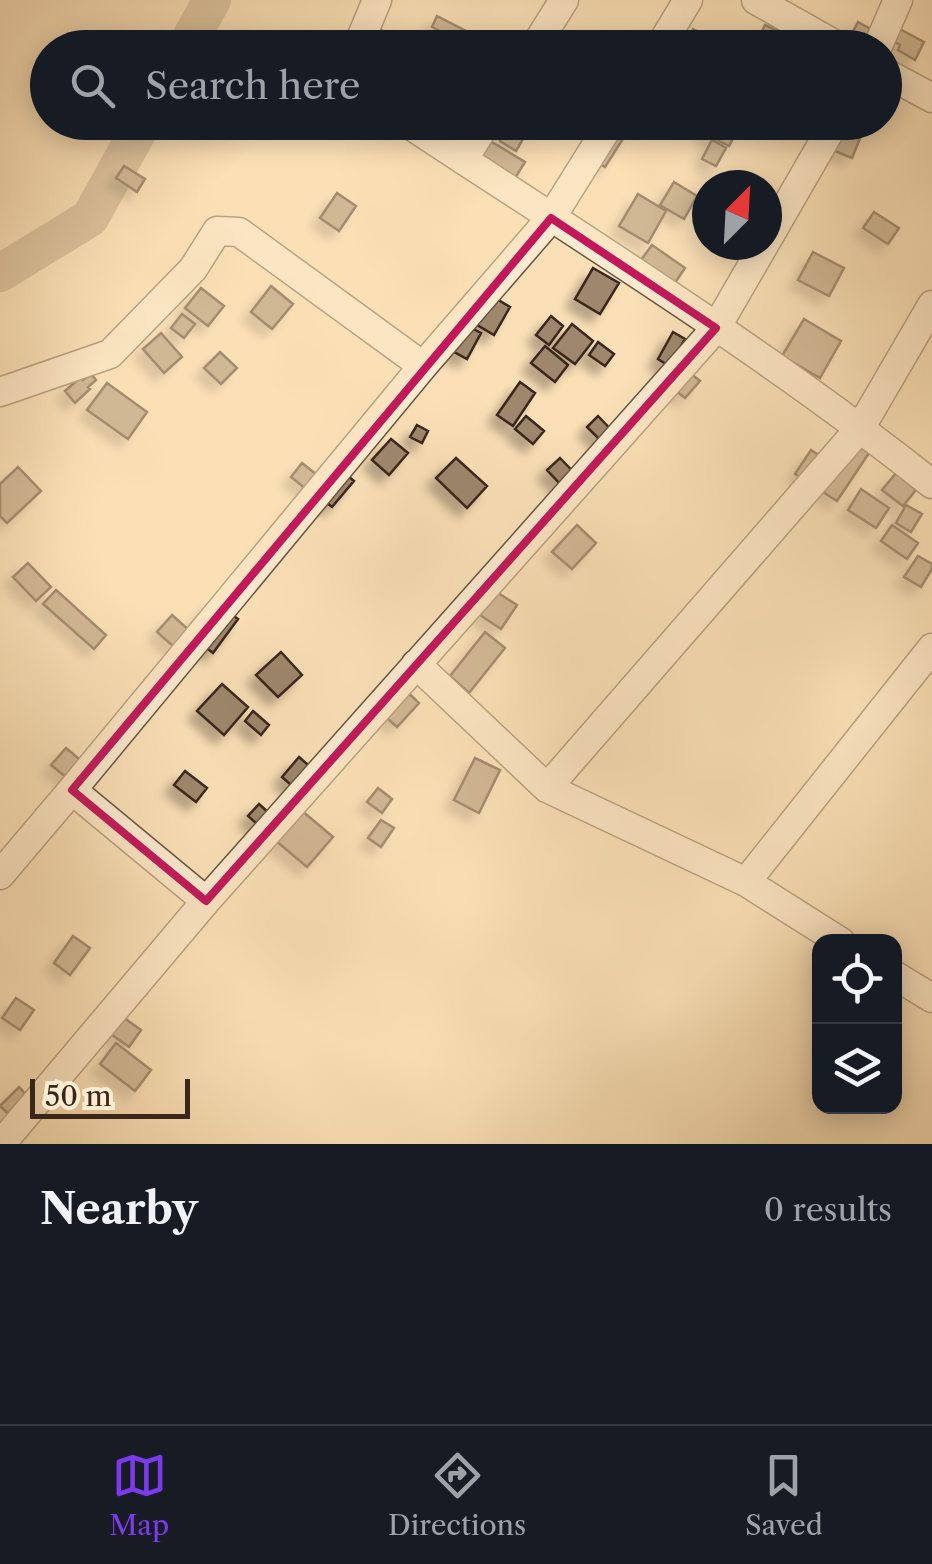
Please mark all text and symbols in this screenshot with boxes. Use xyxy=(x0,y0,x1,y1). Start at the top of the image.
search box xyxy=(30,30,902,140)
icon: search xyxy=(65,58,120,113)
text: Search here xyxy=(145,62,360,109)
north arrow xyxy=(692,170,782,260)
map controls xyxy=(812,934,902,1114)
button: locate xyxy=(812,934,902,1024)
button: layers xyxy=(812,1024,902,1114)
scale bar xyxy=(30,1074,190,1118)
text: 50 m xyxy=(45,1079,112,1113)
text: Nearby xyxy=(40,1183,198,1235)
text: 0 results xyxy=(764,1190,892,1229)
tab: Map xyxy=(109,1448,169,1542)
tab: Directions xyxy=(388,1448,526,1542)
tab: Saved xyxy=(745,1448,823,1542)

